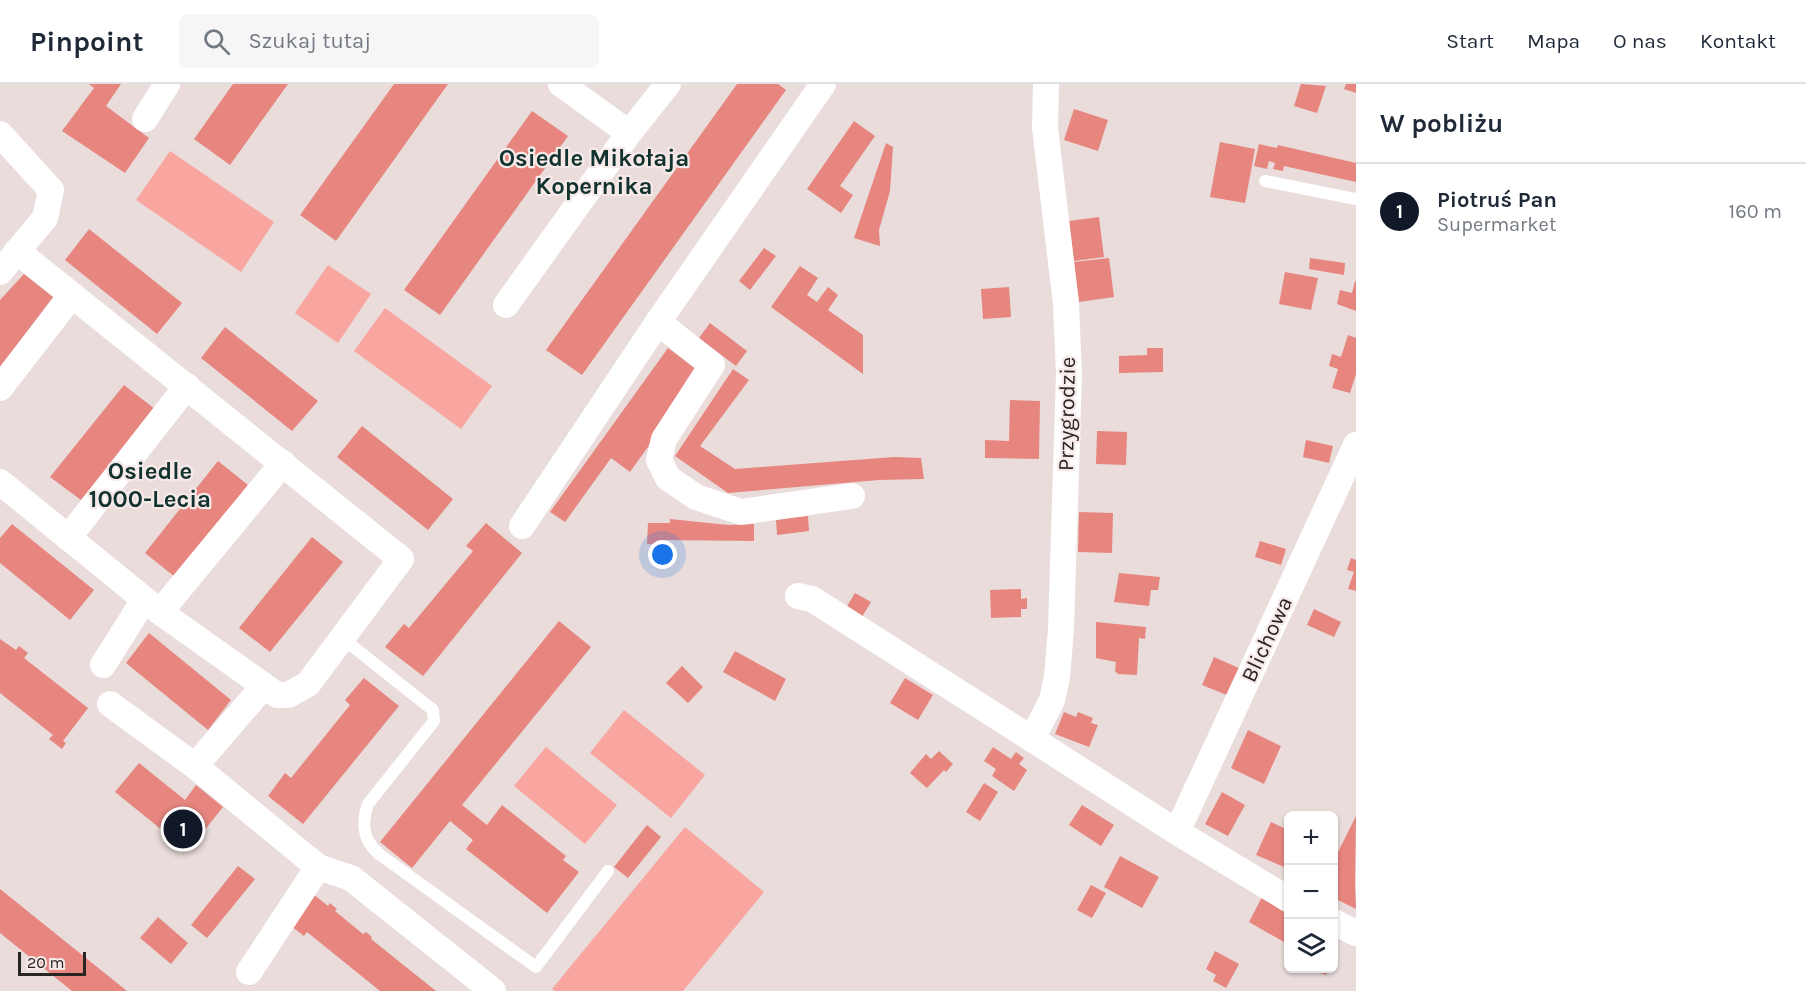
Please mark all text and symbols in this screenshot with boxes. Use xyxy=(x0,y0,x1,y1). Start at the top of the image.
search box xyxy=(179,14,599,68)
text: Pinpoint xyxy=(30,25,143,58)
icon: search xyxy=(200,25,233,58)
text: Szukaj tutaj xyxy=(248,28,371,54)
text: Start xyxy=(1446,29,1494,53)
text: Mapa xyxy=(1527,29,1580,53)
text: O nas xyxy=(1613,29,1667,53)
text: Kontakt xyxy=(1700,29,1776,53)
text: W pobliżu xyxy=(1380,108,1503,139)
district label: Osiedle Mikołaja Kopernika xyxy=(499,144,689,200)
text: Piotruś Pan xyxy=(1437,187,1557,213)
text: 1 xyxy=(1396,200,1403,223)
text: 160 m xyxy=(1729,200,1782,223)
text: Supermarket xyxy=(1437,213,1556,236)
street label: Przygrodzie xyxy=(1053,357,1081,471)
district label: Osiedle 1000-Lecia xyxy=(89,457,211,513)
your location xyxy=(648,540,677,569)
street label: Blichowa xyxy=(1236,593,1298,686)
pin: 1 xyxy=(164,806,202,852)
map controls xyxy=(1284,811,1338,973)
button: + xyxy=(1284,811,1338,865)
button: − xyxy=(1284,865,1338,919)
button: layers xyxy=(1284,919,1338,973)
scale bar xyxy=(18,949,86,976)
text: 20 m xyxy=(27,953,65,972)

